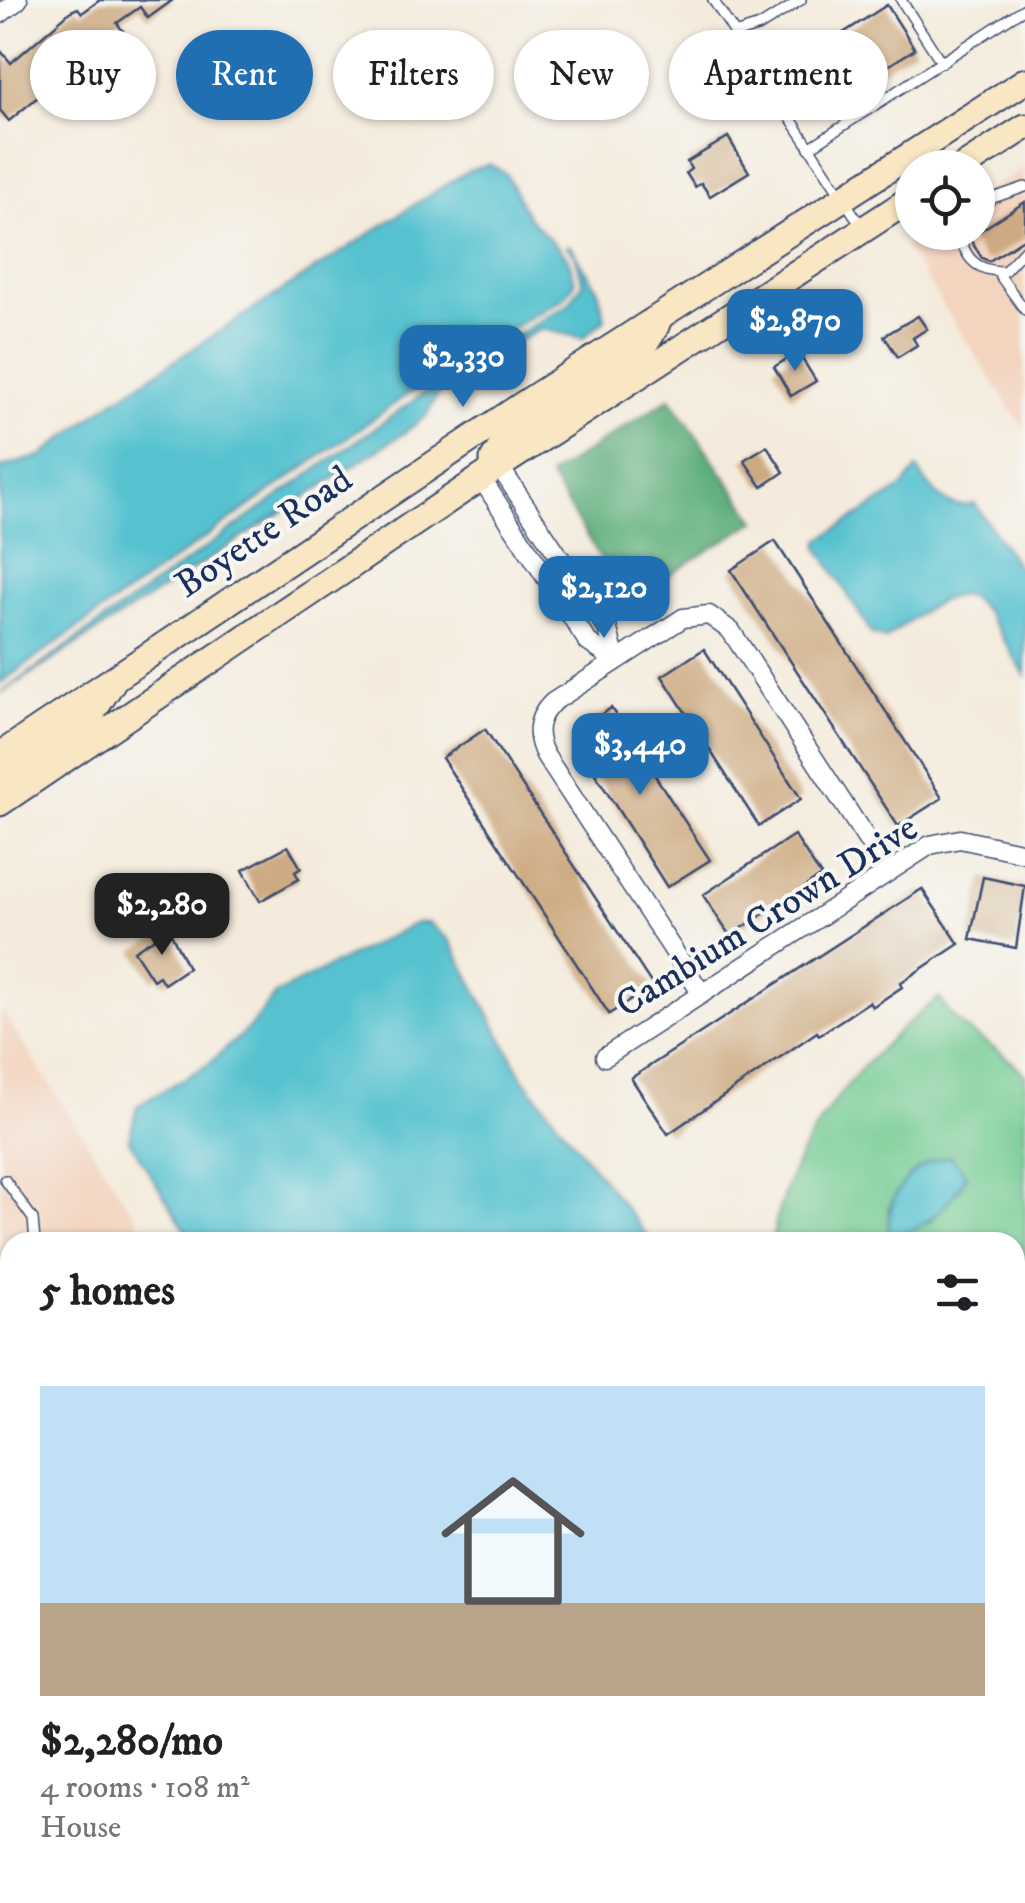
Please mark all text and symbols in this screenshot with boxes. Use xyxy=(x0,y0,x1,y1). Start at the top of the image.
chip: Buy xyxy=(30,30,156,120)
chip: Rent xyxy=(176,30,313,120)
chip: Filters xyxy=(333,30,494,120)
chip: New xyxy=(514,30,649,120)
chip: Apartment xyxy=(669,30,888,120)
map controls xyxy=(895,150,995,250)
button: locate xyxy=(895,150,995,250)
pin: $2,870 xyxy=(714,289,876,374)
text: $2,870 xyxy=(749,301,841,341)
pin: $2,330 xyxy=(382,325,544,410)
text: $2,330 xyxy=(421,337,505,377)
street label: Boyette Road xyxy=(166,456,362,609)
pin: $2,120 xyxy=(523,556,685,641)
text: $2,120 xyxy=(561,568,647,608)
pin: $3,440 xyxy=(559,713,721,798)
text: $3,440 xyxy=(594,725,686,765)
street label: Cambium Crown Drive xyxy=(607,804,927,1029)
pin: $2,280 xyxy=(81,873,243,958)
text: $2,280 xyxy=(116,885,208,925)
icon: filters xyxy=(930,1265,985,1320)
text: 5 homes xyxy=(40,1266,175,1318)
icon: home xyxy=(423,1451,603,1631)
text: $2,280/mo xyxy=(40,1716,223,1768)
text: 4 rooms · 108 m² xyxy=(40,1768,250,1808)
text: House xyxy=(40,1808,121,1848)

